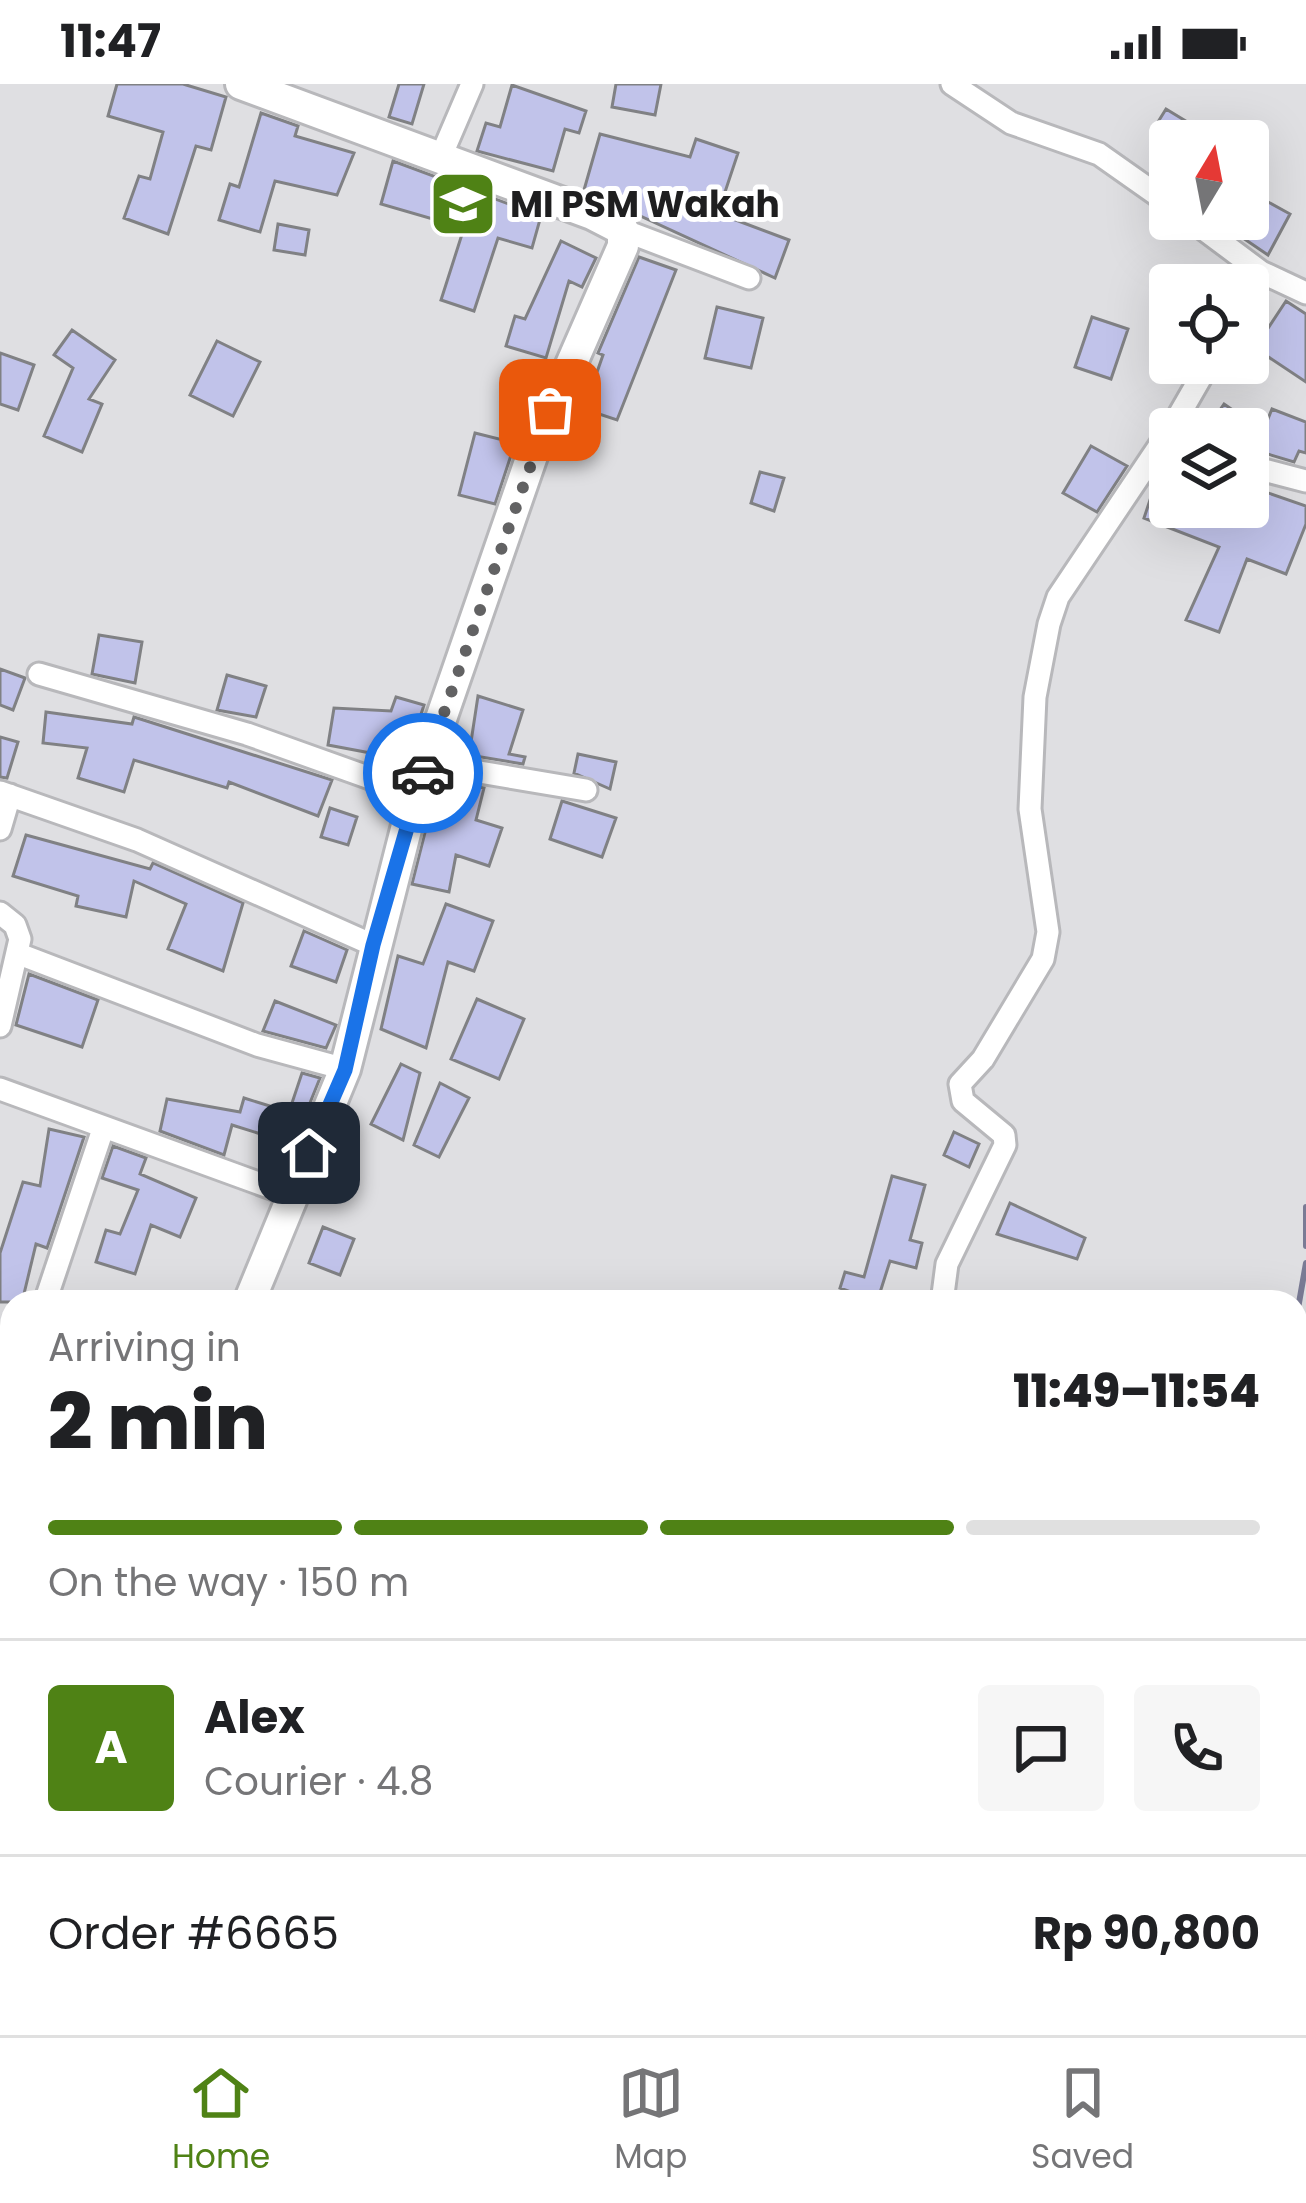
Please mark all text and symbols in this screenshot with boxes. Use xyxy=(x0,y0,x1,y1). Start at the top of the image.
text: 11:47 xyxy=(60,10,161,73)
north arrow xyxy=(1149,120,1269,240)
map controls xyxy=(1149,120,1269,528)
school or university icon: MI PSM Wakah xyxy=(428,169,498,239)
place label: MI PSM Wakah xyxy=(510,179,780,230)
button: locate xyxy=(1149,264,1269,384)
pin xyxy=(499,359,601,461)
icon: bag xyxy=(517,377,583,443)
button: layers xyxy=(1149,408,1269,528)
courier xyxy=(363,713,483,833)
icon: car xyxy=(390,740,456,806)
pin xyxy=(258,1102,360,1204)
icon: home xyxy=(276,1120,342,1186)
text: Arriving in xyxy=(48,1320,241,1375)
text: 11:49–11:54 xyxy=(1013,1360,1260,1423)
text: 2 min xyxy=(48,1367,268,1476)
text: On the way · 150 m xyxy=(48,1555,409,1610)
button: chat xyxy=(978,1685,1104,1811)
button: phone xyxy=(1134,1685,1260,1811)
text: Alex xyxy=(204,1686,305,1749)
text: A xyxy=(94,1716,128,1779)
text: Courier · 4.8 xyxy=(204,1754,433,1809)
text: Order #6665 xyxy=(48,1902,339,1965)
text: Rp 90,800 xyxy=(1033,1902,1260,1965)
tab: Home xyxy=(172,2060,270,2182)
tab: Map xyxy=(614,2060,687,2182)
tab: Saved xyxy=(1031,2060,1134,2182)

